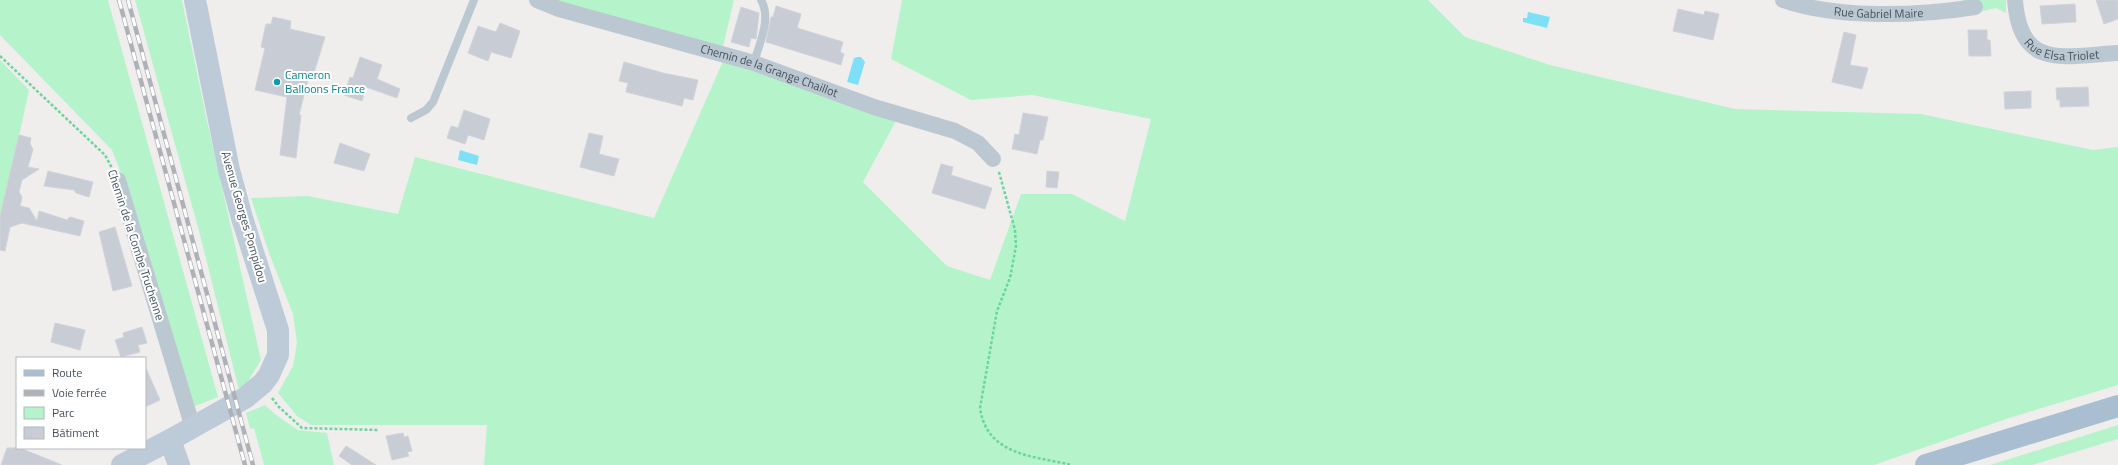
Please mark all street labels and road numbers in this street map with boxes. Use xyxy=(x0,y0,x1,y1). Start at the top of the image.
street label: Rue Gabriel Maire xyxy=(1833,1,1924,23)
street label: Rue Elsa Triolet xyxy=(2020,34,2101,65)
street label: Chemin de la Grange Chaillot xyxy=(699,39,842,102)
street label: Avenue Georges Pompidou xyxy=(217,149,272,285)
street label: Chemin de la Combe Truchenne xyxy=(103,167,170,323)

